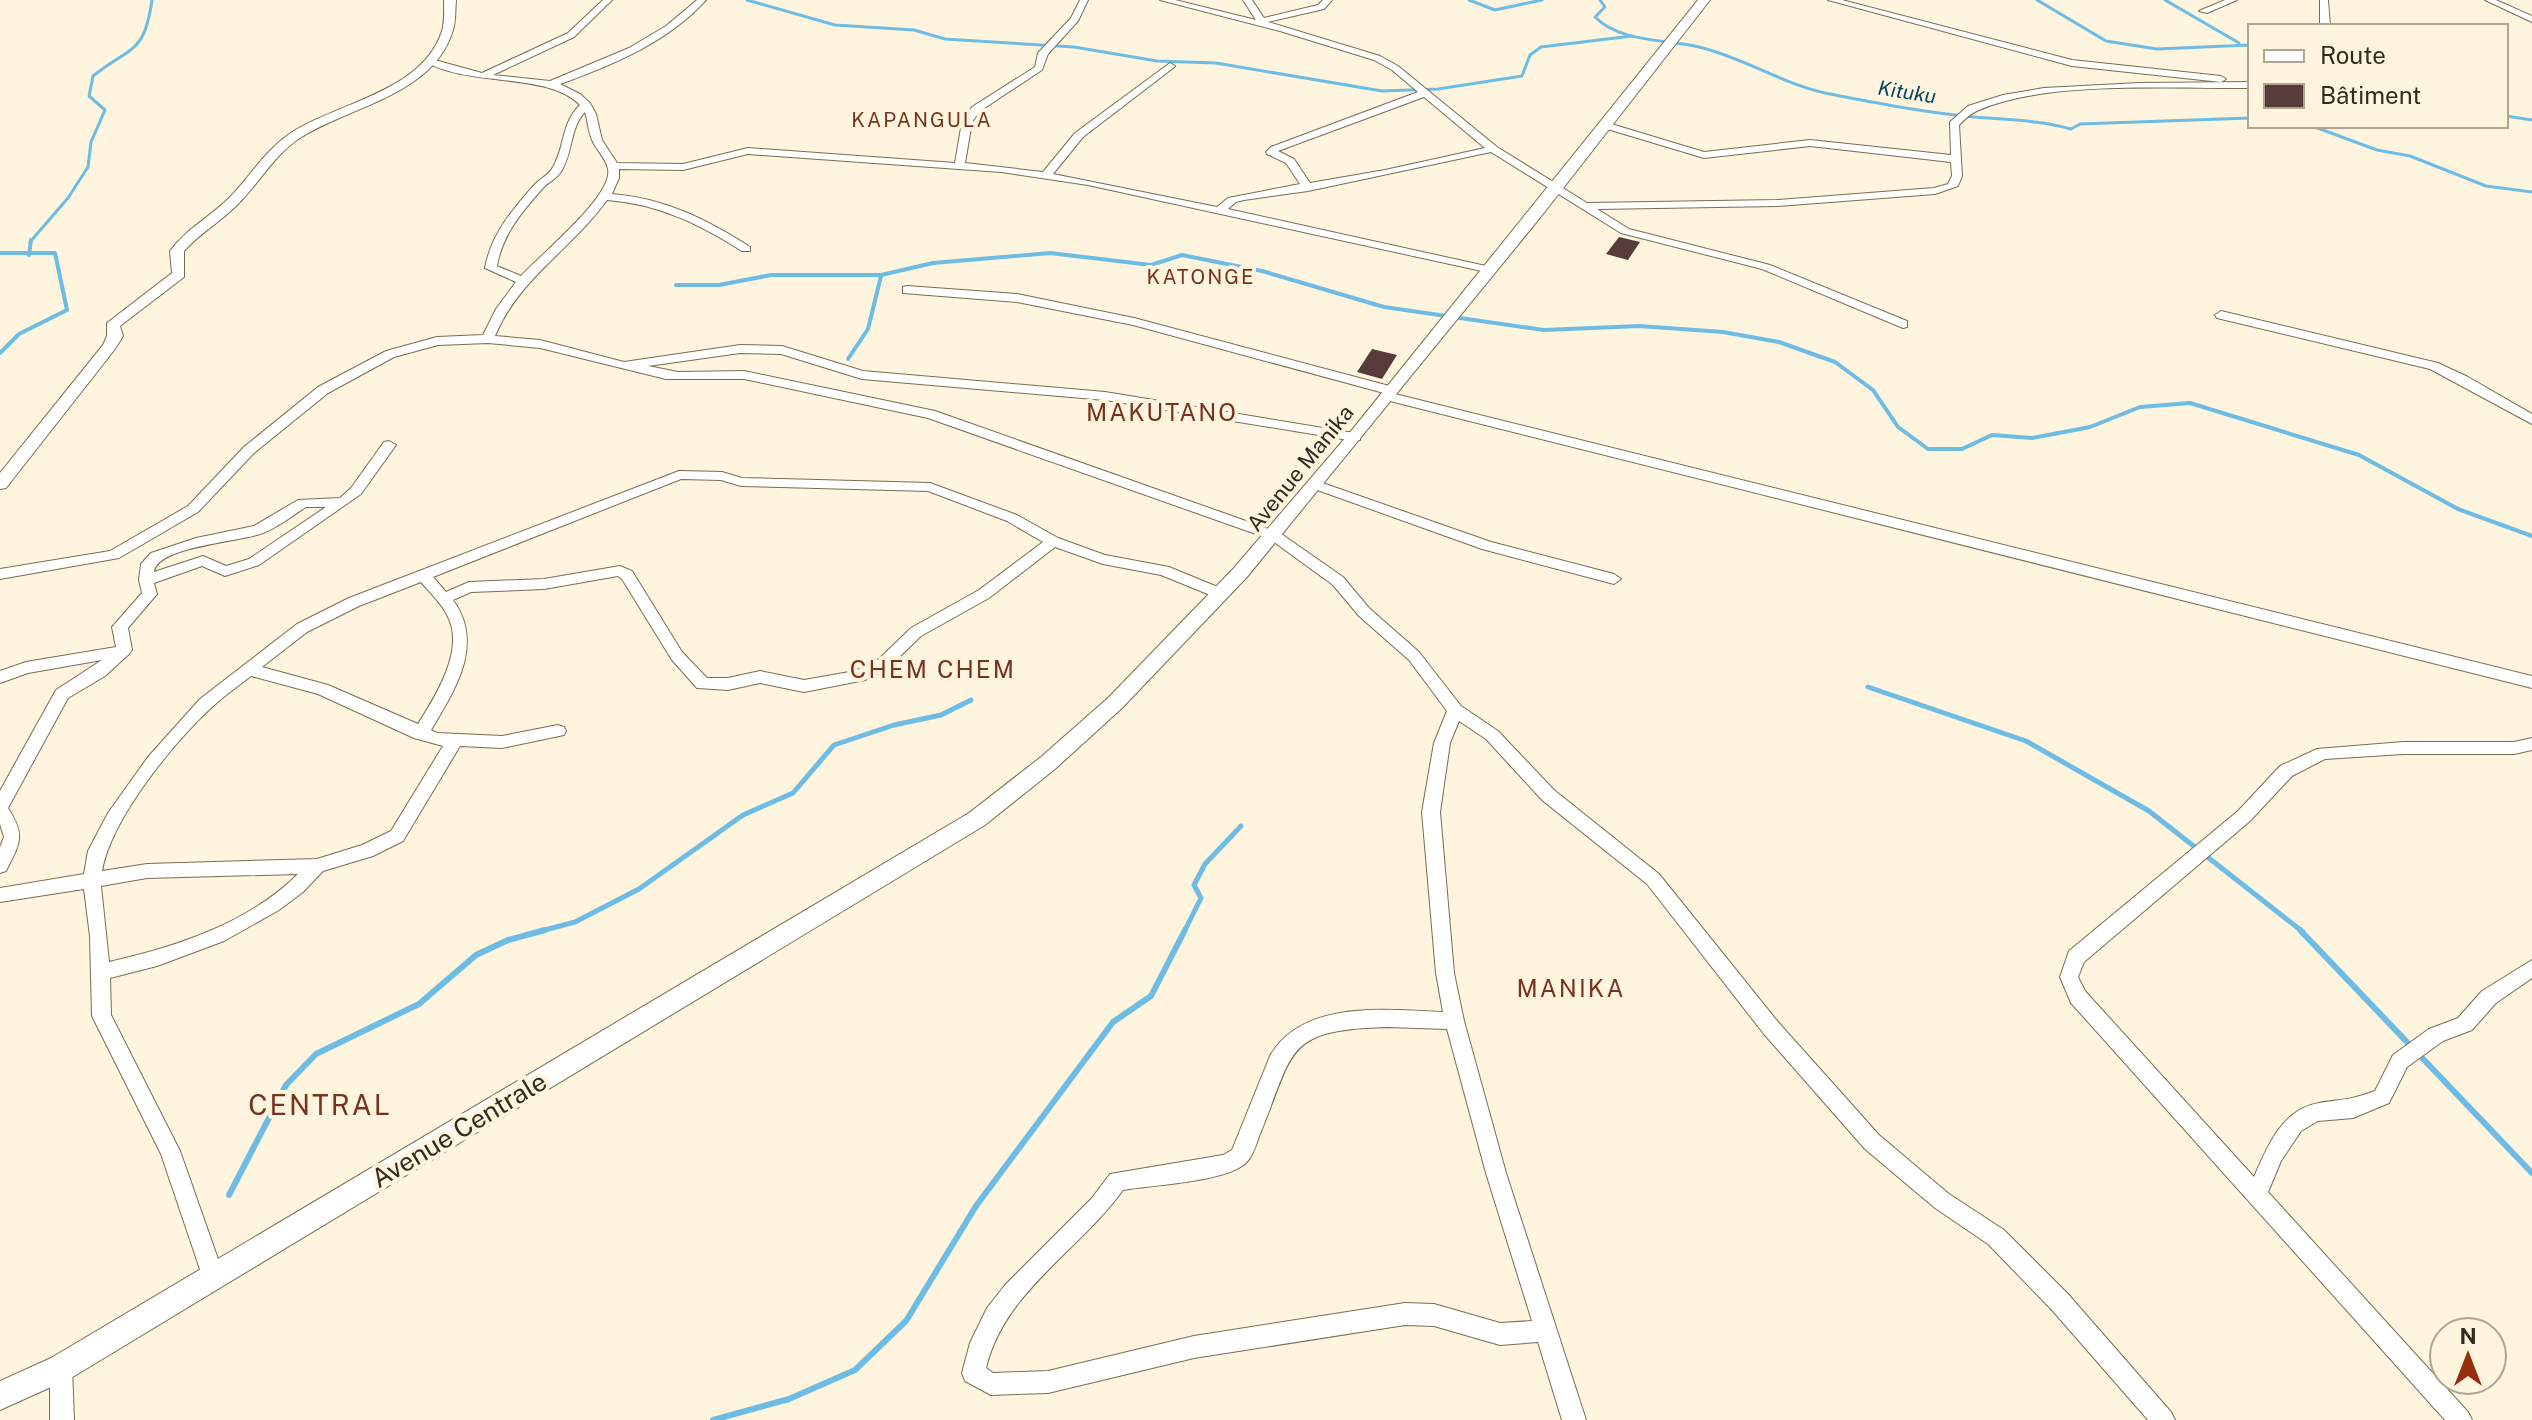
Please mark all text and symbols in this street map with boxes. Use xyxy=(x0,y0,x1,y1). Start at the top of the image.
legend xyxy=(2248,24,2508,128)
text: Route xyxy=(2320,41,2386,69)
water label: Kituku xyxy=(1876,76,1938,108)
text: Bâtiment xyxy=(2320,81,2421,109)
district label: KAPANGULA xyxy=(851,108,993,132)
district label: KATONGE xyxy=(1147,265,1255,289)
district label: MAKUTANO xyxy=(1086,398,1238,426)
street label: Avenue Manika xyxy=(1241,400,1359,536)
district label: CHEM CHEM xyxy=(850,655,1016,683)
district label: MANIKA xyxy=(1517,974,1625,1002)
street label: Avenue Centrale xyxy=(366,1065,552,1194)
district label: CENTRAL xyxy=(248,1088,392,1121)
north arrow xyxy=(2428,1316,2508,1396)
text: N xyxy=(2459,1323,2477,1349)

